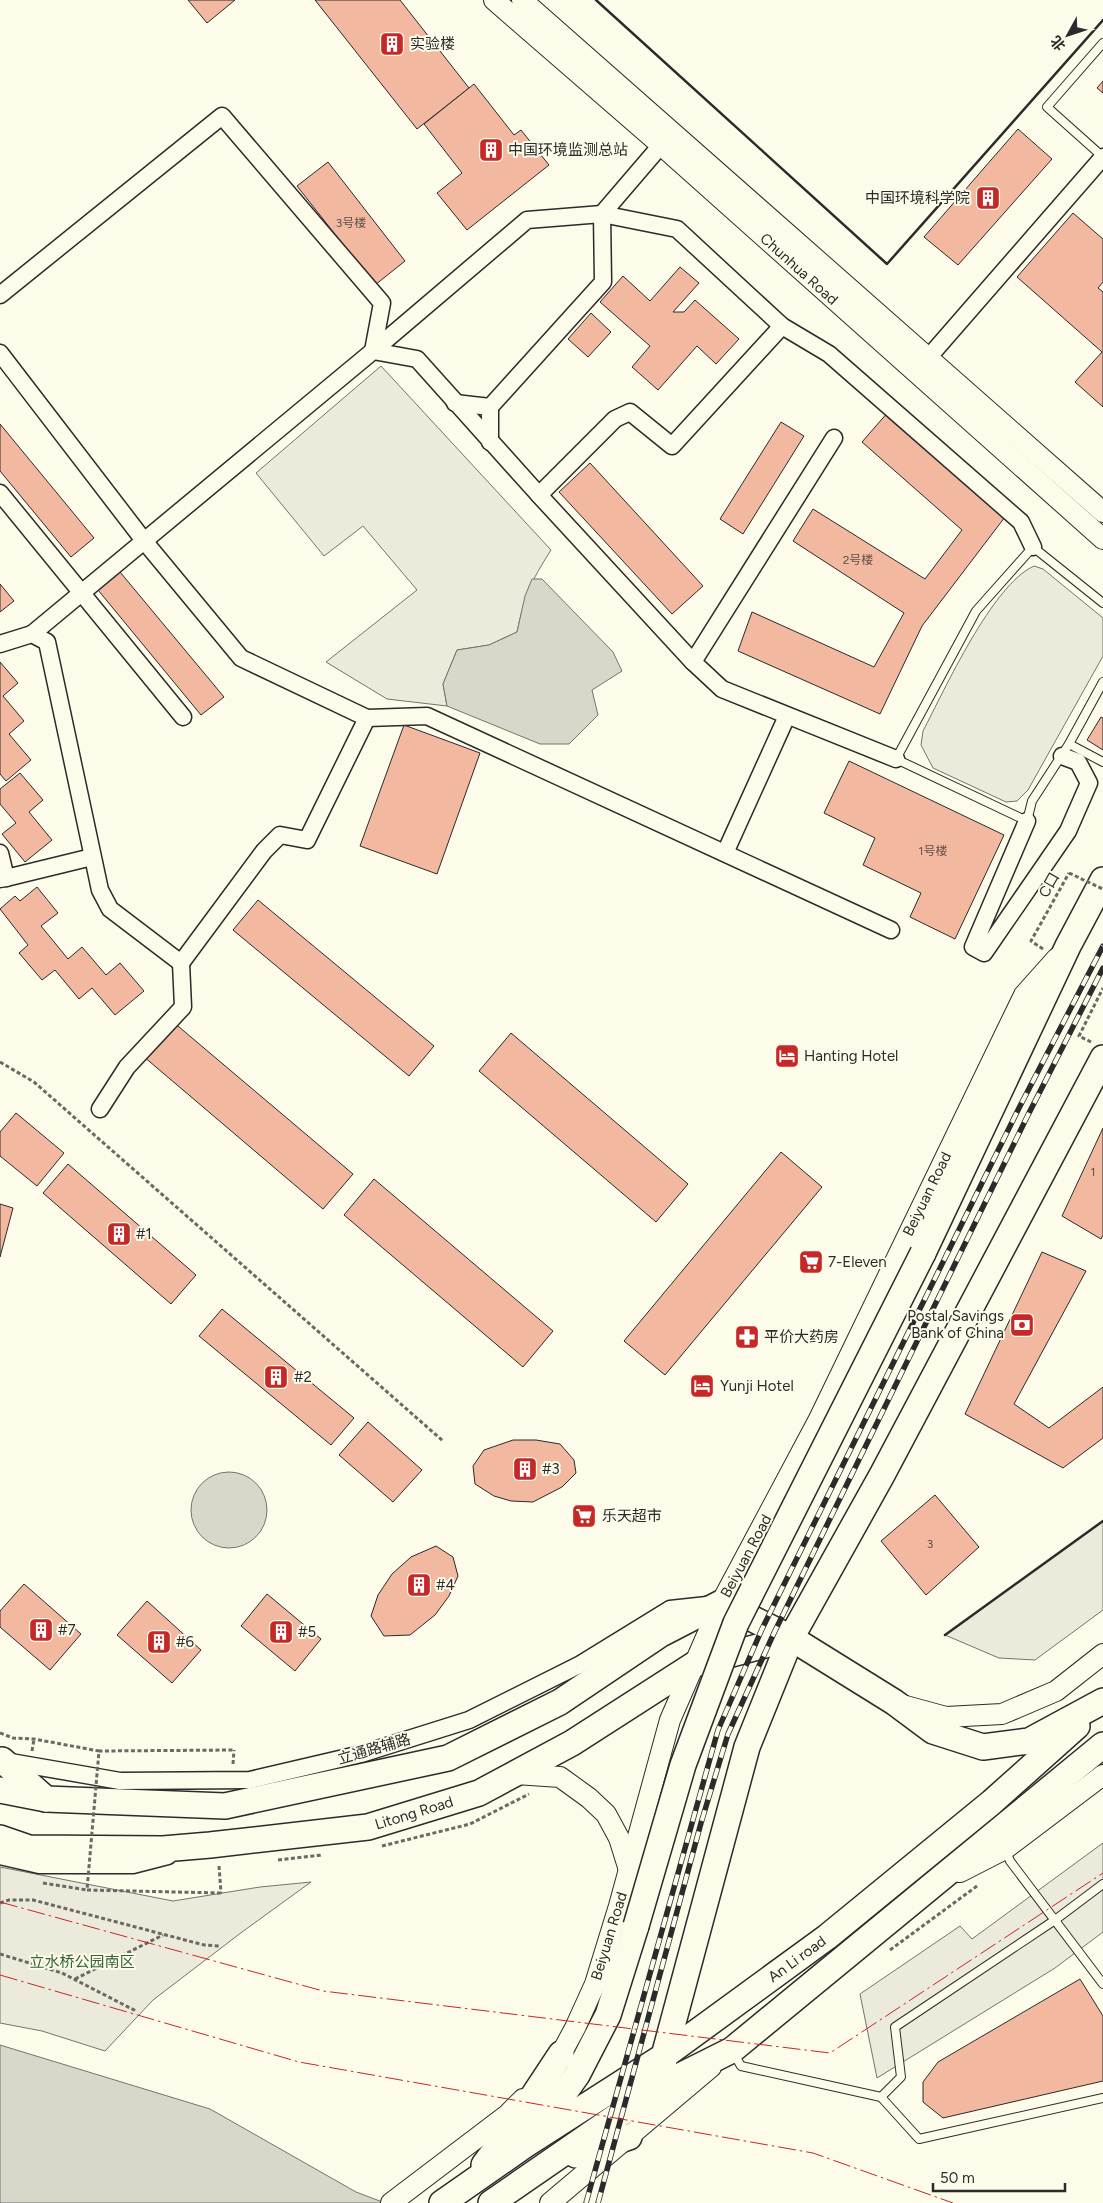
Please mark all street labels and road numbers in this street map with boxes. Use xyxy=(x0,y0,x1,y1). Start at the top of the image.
street label: Chunhua Road xyxy=(756,229,842,309)
street label: C口 xyxy=(1035,869,1063,901)
street label: Beiyuan Road xyxy=(899,1149,955,1239)
street label: Beiyuan Road xyxy=(717,1511,775,1601)
street label: 立通路辅路 xyxy=(335,1730,413,1768)
street label: Litong Road xyxy=(373,1793,455,1833)
street label: Beiyuan Road xyxy=(587,1890,631,1982)
street label: An Li road xyxy=(764,1932,830,1986)

